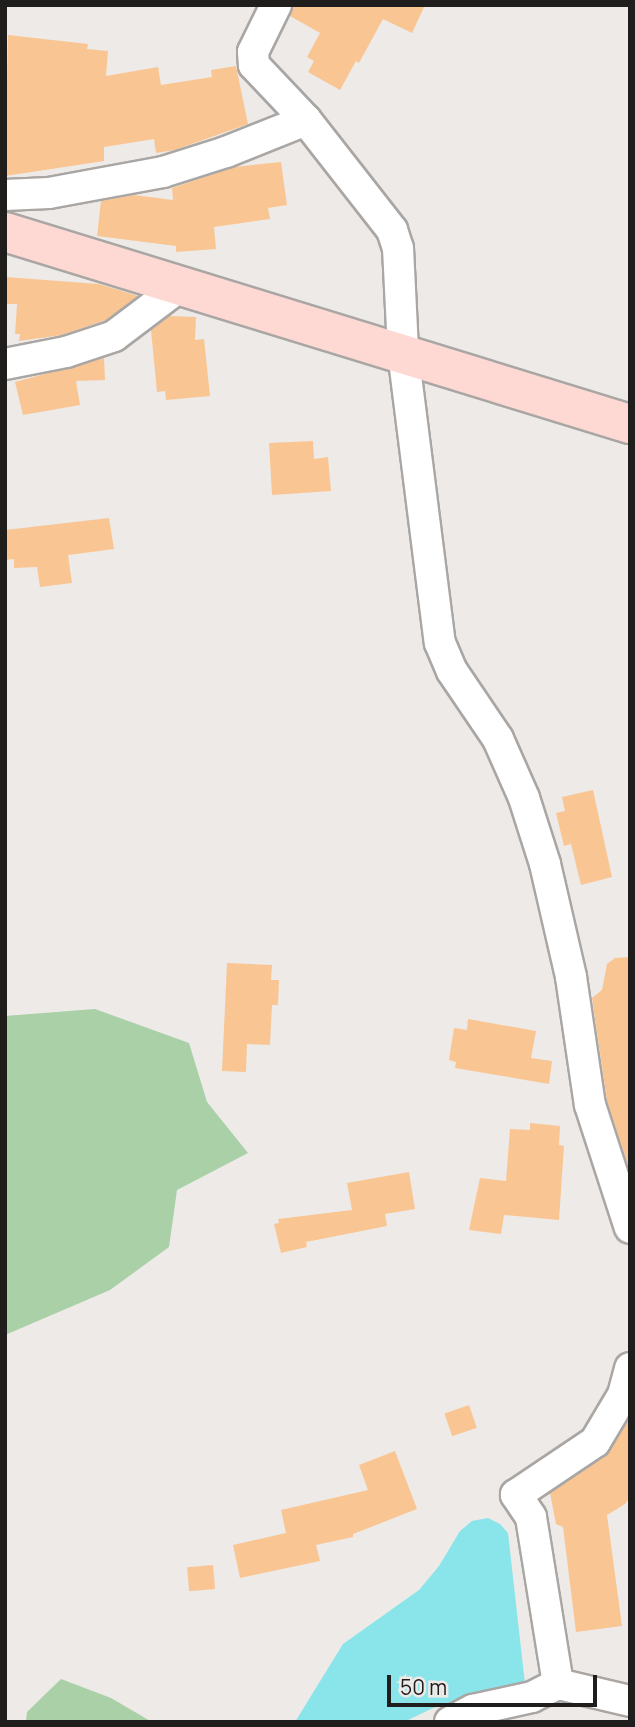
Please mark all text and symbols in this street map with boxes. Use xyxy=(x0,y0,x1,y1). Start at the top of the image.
scale bar xyxy=(390,1660,600,1704)
text: 50 m xyxy=(400,1673,447,1701)

